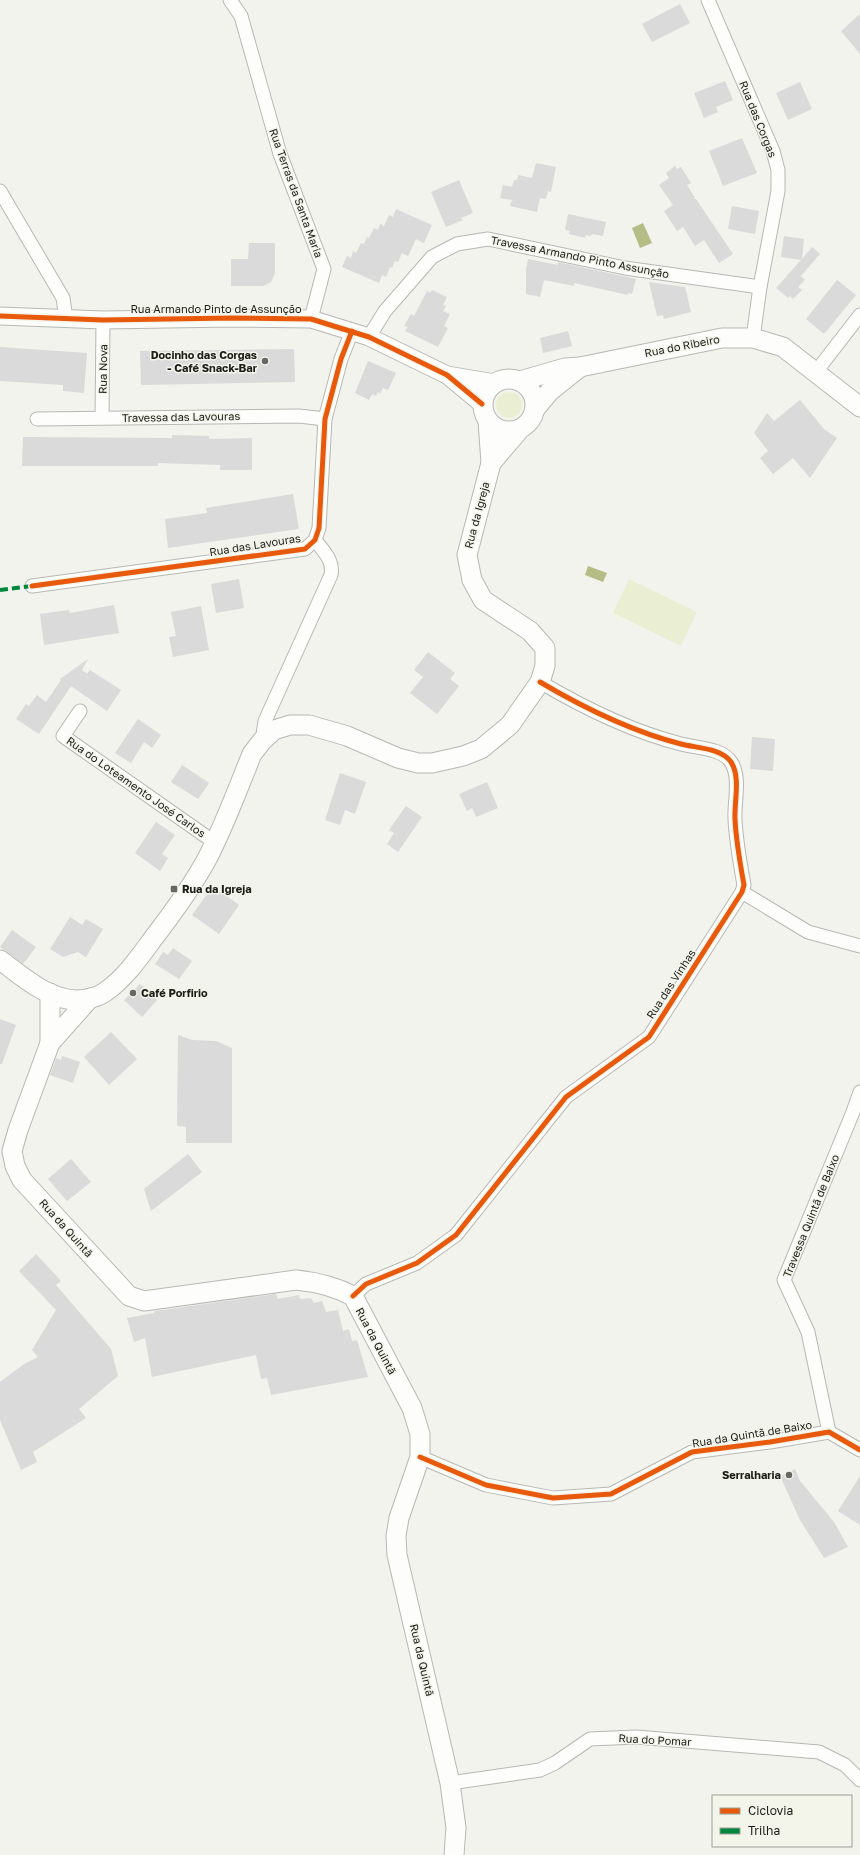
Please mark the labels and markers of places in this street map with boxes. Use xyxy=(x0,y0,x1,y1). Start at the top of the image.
place label: Docinho das Corgas - Café Snack-Bar xyxy=(151,348,258,374)
marker: Docinho das Corgas - Café Snack-Bar xyxy=(260,356,270,366)
place label: Rua da Igreja xyxy=(182,882,252,895)
marker: Rua da Igreja xyxy=(169,884,179,894)
place label: Café Porfirio xyxy=(141,986,208,999)
marker: Café Porfirio xyxy=(128,988,138,998)
place label: Serralharia xyxy=(722,1468,781,1481)
marker: Serralharia xyxy=(784,1470,794,1480)

